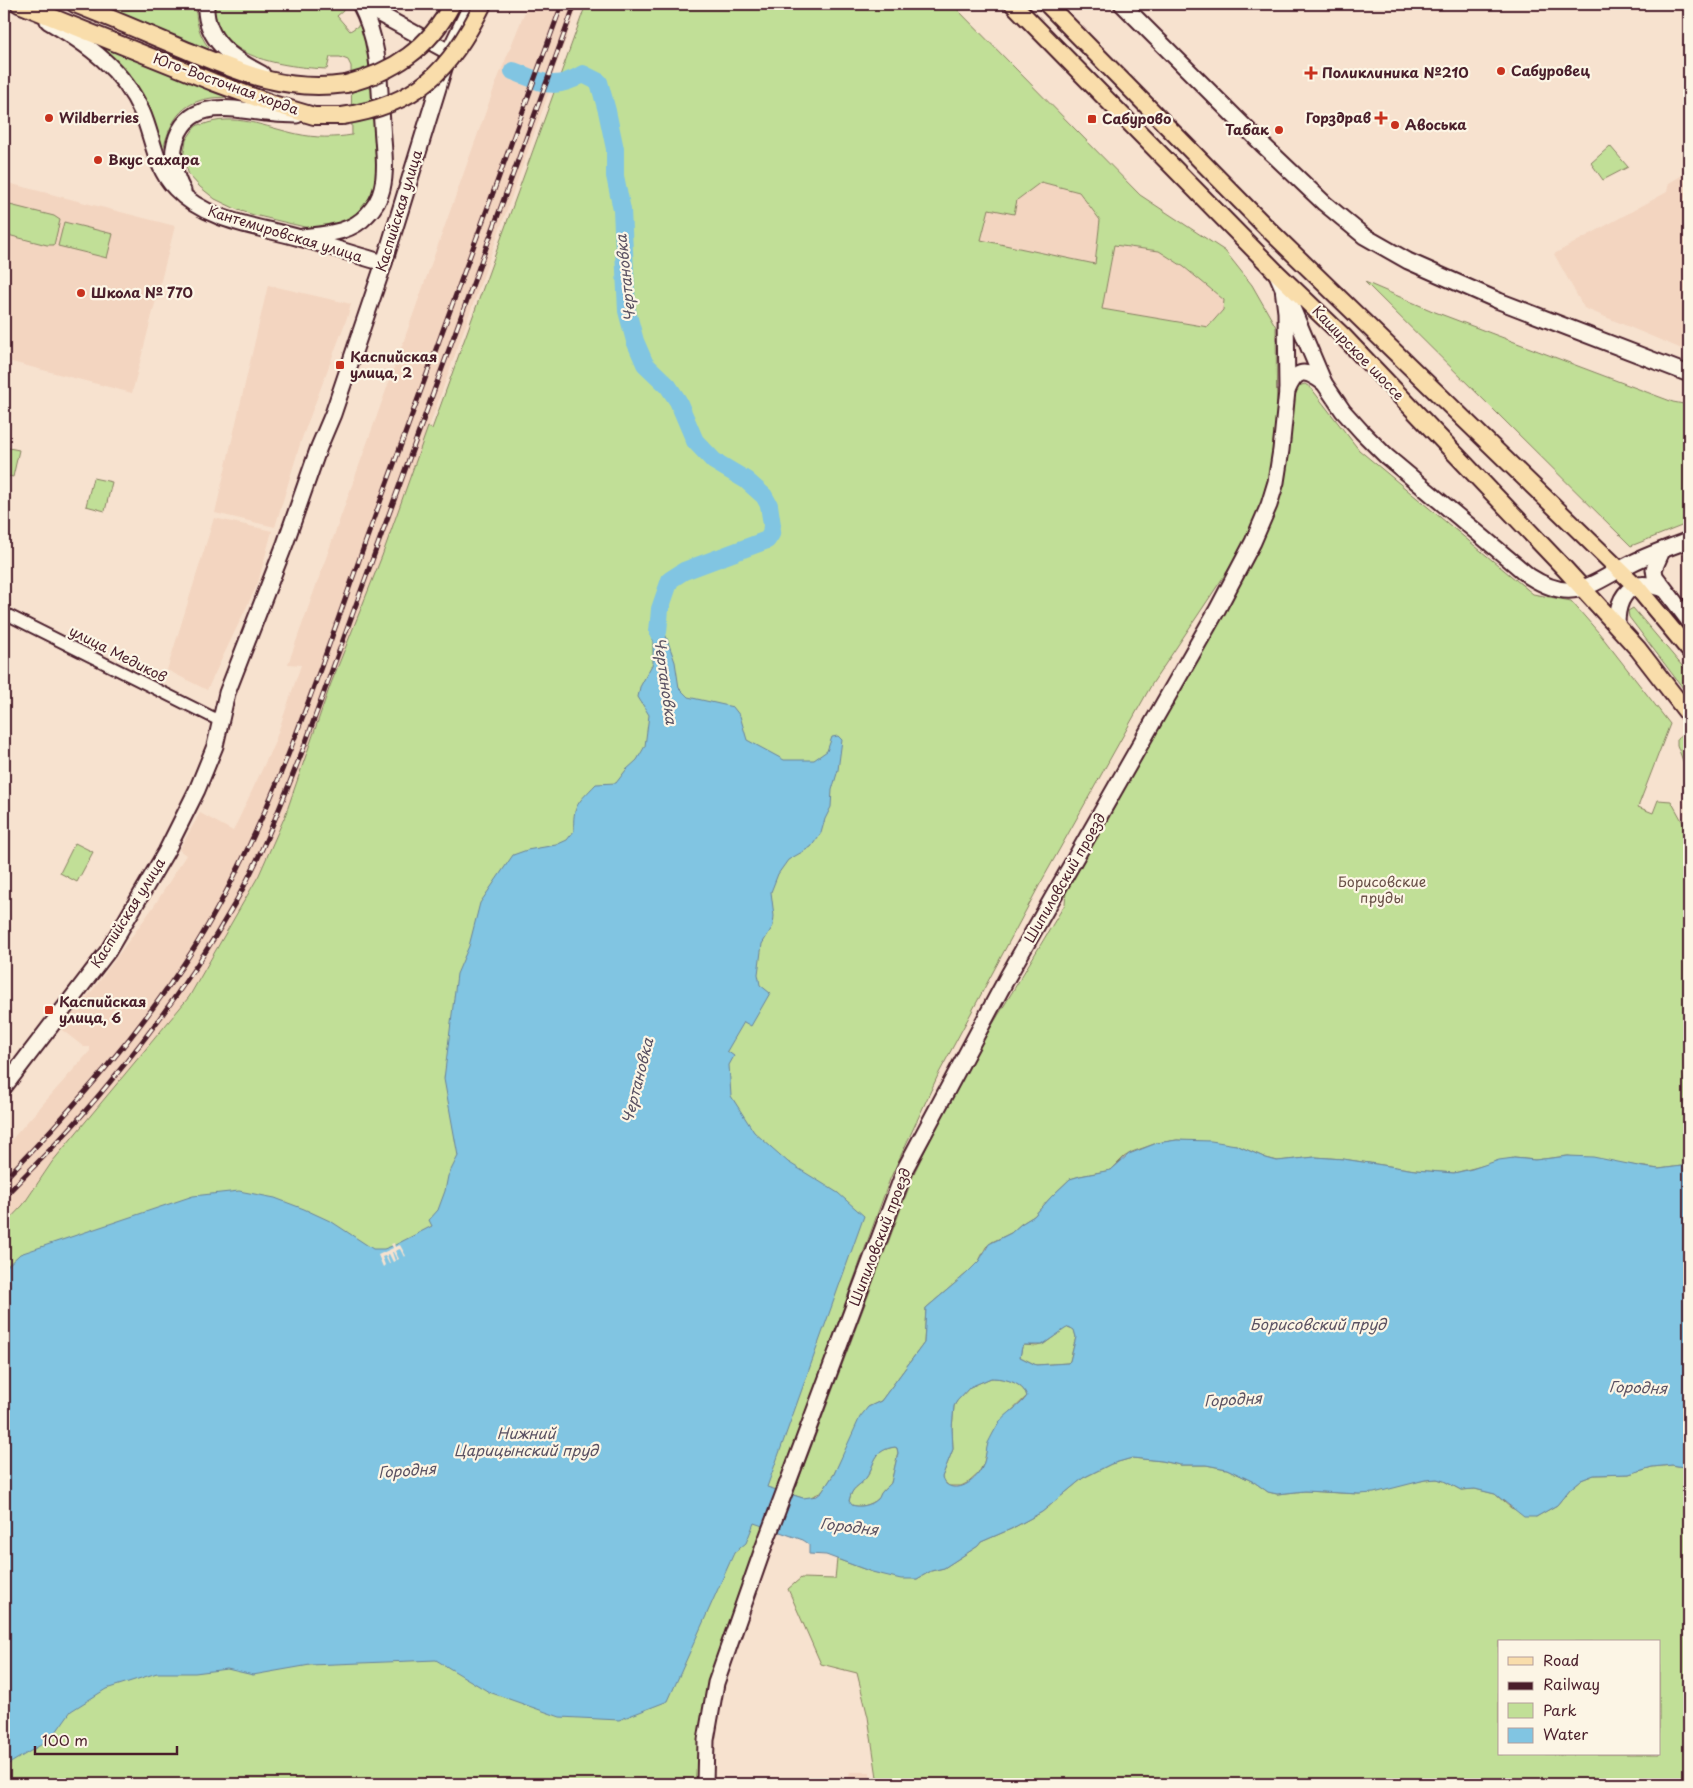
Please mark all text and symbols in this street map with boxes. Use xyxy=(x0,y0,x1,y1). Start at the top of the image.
street label: Юго-Восточная хорда xyxy=(151,47,302,120)
place label: Сабуровец xyxy=(1511,60,1590,81)
place label: Поликлиника №210 xyxy=(1322,62,1469,83)
marker: Сабуровец xyxy=(1495,65,1507,77)
marker: Поликлиника №210 xyxy=(1304,66,1318,80)
place label: Wildberries xyxy=(59,107,139,128)
place label: Горздрав xyxy=(1306,107,1371,128)
place label: Сабурово xyxy=(1102,108,1171,129)
marker: Wildberries xyxy=(43,112,55,124)
marker: Горздрав xyxy=(1375,112,1387,124)
marker: Сабурово xyxy=(1086,113,1098,125)
place label: Авоська xyxy=(1405,114,1467,135)
place label: Табак xyxy=(1225,119,1269,140)
marker: Авоська xyxy=(1389,119,1401,131)
marker: Табак xyxy=(1273,124,1285,136)
street label: Каспийская улица xyxy=(370,147,427,274)
place label: Вкус сахара xyxy=(108,149,200,170)
marker: Вкус сахара xyxy=(92,154,104,166)
street label: Кантемировская улица xyxy=(205,200,365,267)
water label: Чертановка xyxy=(608,233,641,323)
place label: Школа № 770 xyxy=(91,282,193,303)
marker: Школа № 770 xyxy=(75,287,87,299)
street label: Каширское шоссе xyxy=(1308,301,1409,405)
place label: Каспийская улица, 2 xyxy=(350,346,437,383)
marker: Каспийская улица, 2 xyxy=(334,359,346,371)
street label: улица Медиков xyxy=(66,620,171,687)
water label: Чертановка xyxy=(649,636,684,726)
street label: Шипиловский проезд xyxy=(1019,809,1110,947)
street label: Каспийская улица xyxy=(85,853,170,972)
park label: Борисовские пруды xyxy=(1338,871,1426,908)
place label: Каспийская улица, 6 xyxy=(59,991,146,1028)
marker: Каспийская улица, 6 xyxy=(43,1004,55,1016)
water label: Чертановка xyxy=(615,1035,658,1126)
street label: Шипиловский проезд xyxy=(843,1165,916,1309)
water label: Борисовский пруд xyxy=(1250,1312,1387,1335)
water label: Городня xyxy=(1609,1374,1668,1399)
water label: Городня xyxy=(1203,1385,1263,1412)
water label: Нижний Царицынский пруд xyxy=(454,1421,599,1461)
water label: Городня xyxy=(377,1456,438,1483)
water label: Городня xyxy=(819,1511,880,1541)
legend xyxy=(1498,1640,1660,1756)
text: Road xyxy=(1543,1648,1579,1671)
text: Railway xyxy=(1543,1672,1600,1695)
text: Park xyxy=(1543,1698,1577,1721)
text: Water xyxy=(1543,1722,1588,1745)
scale bar xyxy=(35,1723,178,1755)
text: 100 m xyxy=(42,1728,88,1751)

